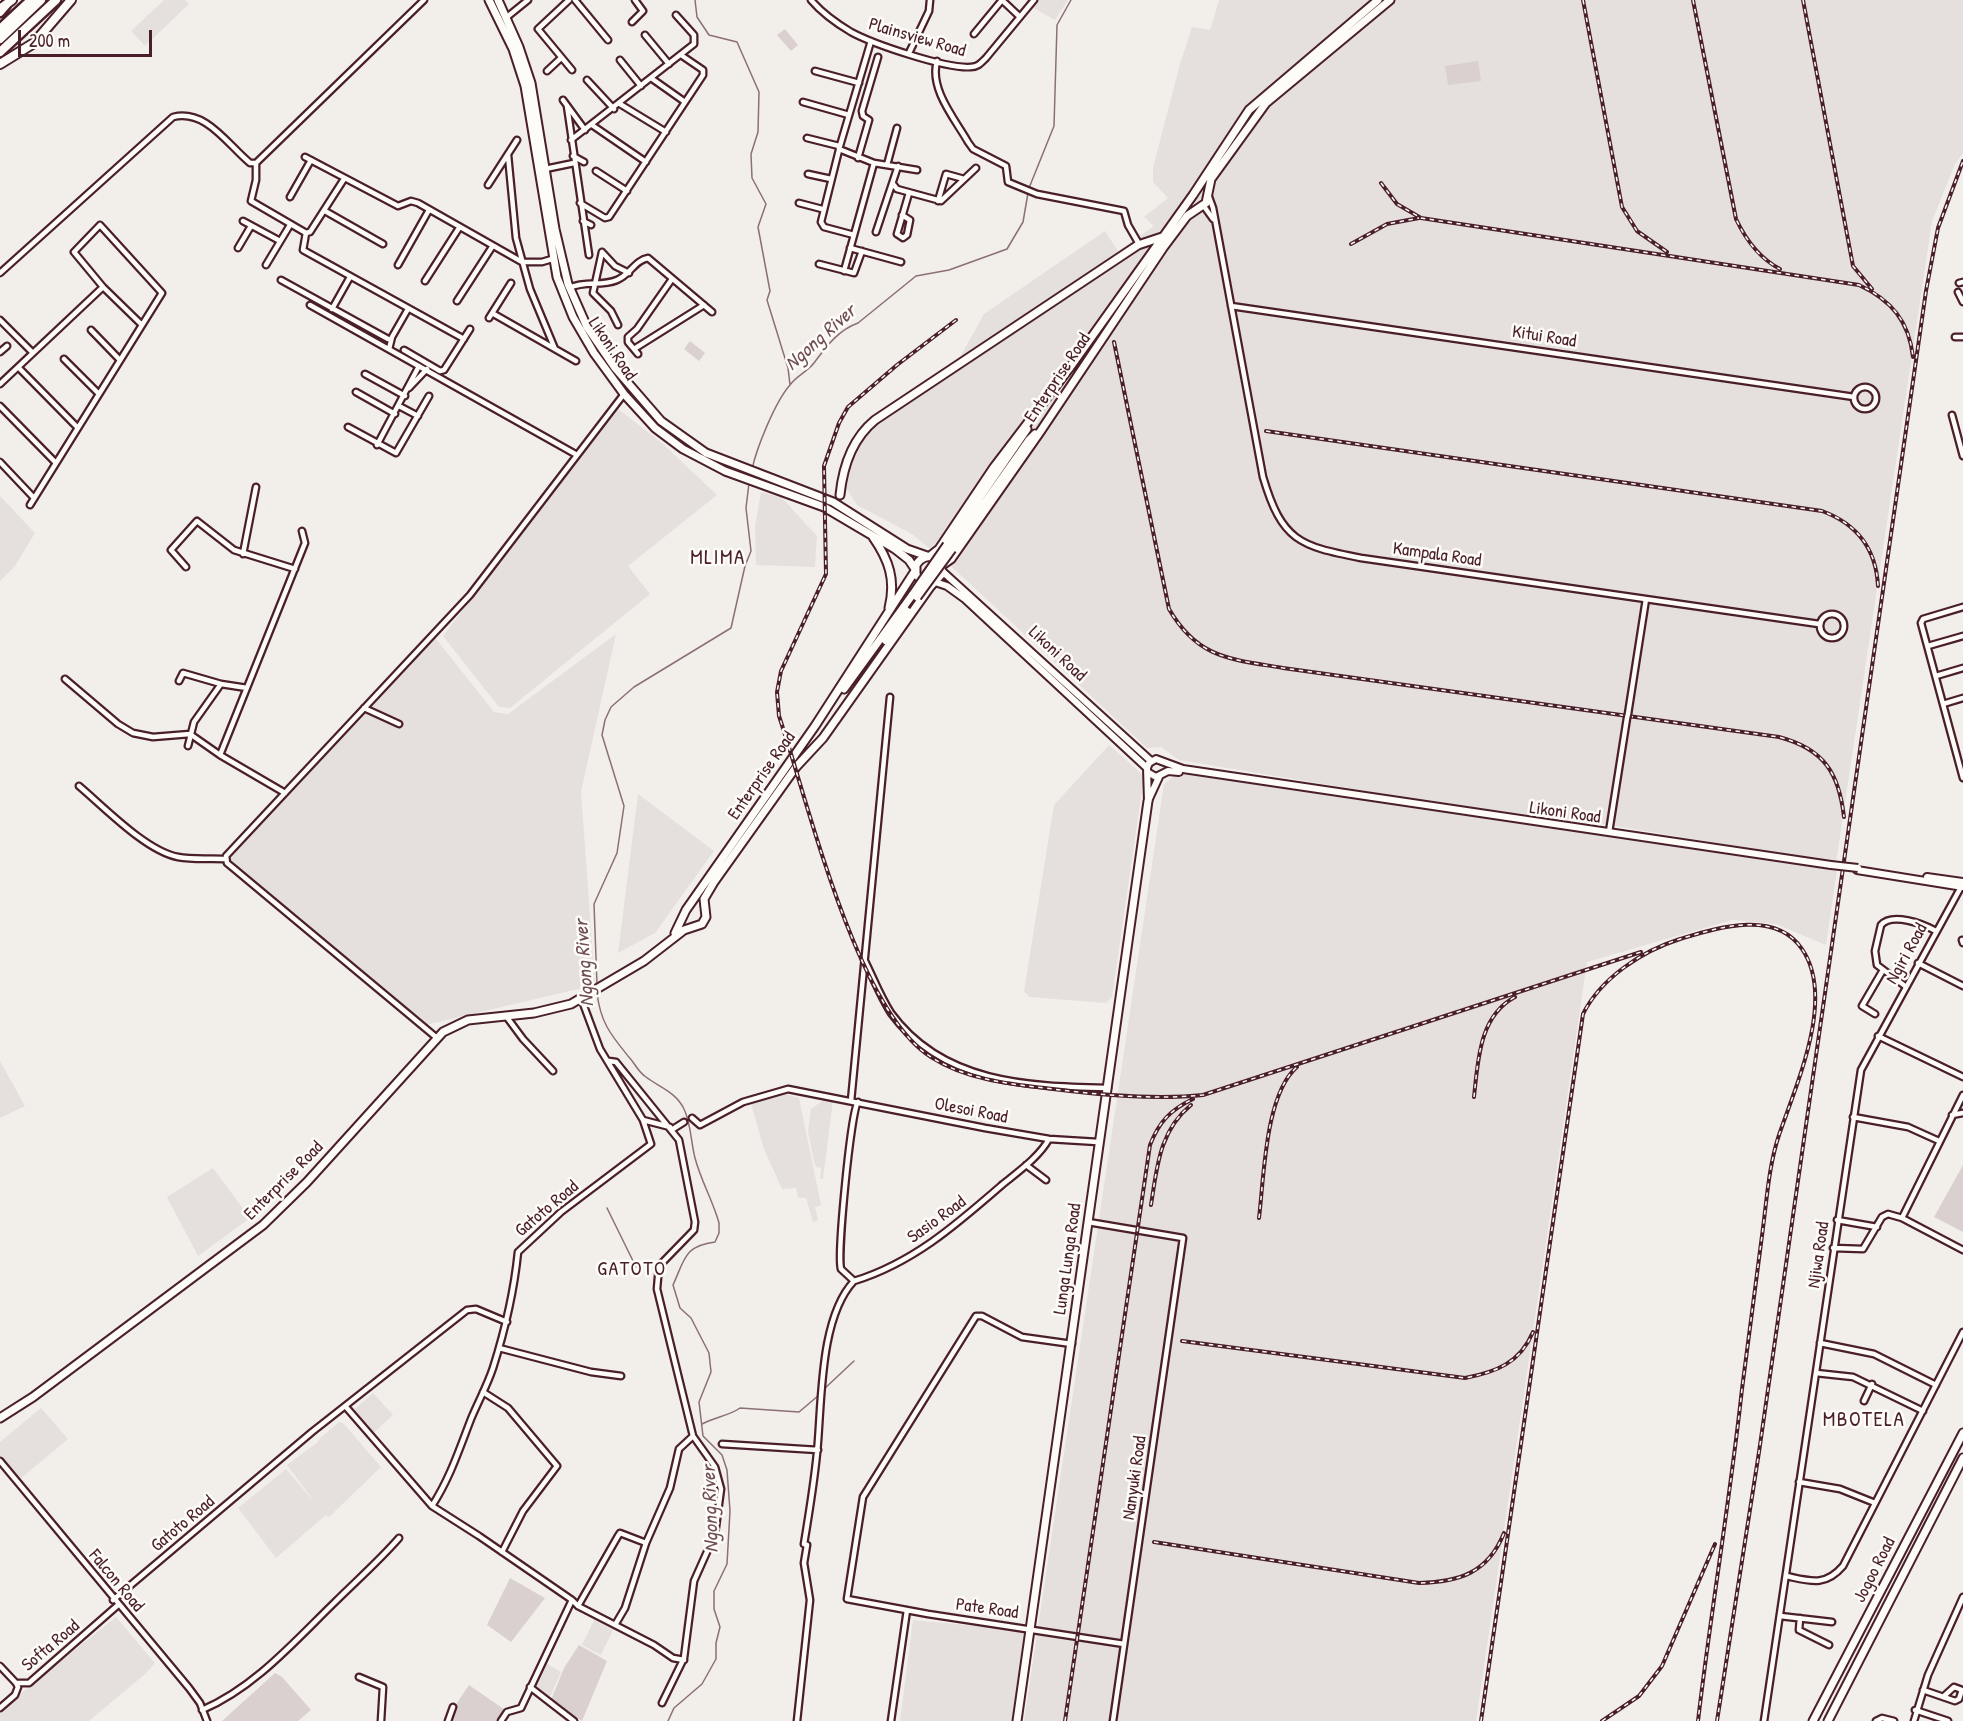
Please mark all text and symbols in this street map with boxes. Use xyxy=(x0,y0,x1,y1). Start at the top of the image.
street label: Plainsview Road xyxy=(866,14,968,62)
scale bar xyxy=(21,18,154,56)
text: 200 m xyxy=(29,28,70,53)
water label: Ngong River xyxy=(781,300,861,376)
street label: Likoni Road xyxy=(583,313,641,385)
street label: Kitui Road xyxy=(1510,321,1578,353)
street label: Enterprise Road xyxy=(1020,329,1096,427)
street label: Kampala Road xyxy=(1391,538,1483,572)
district label: MLIMA xyxy=(690,545,746,571)
street label: Likoni Road xyxy=(1024,622,1090,686)
street label: Enterprise Road xyxy=(724,728,800,824)
street label: Likoni Road xyxy=(1528,797,1602,829)
water label: Ngong River xyxy=(570,919,600,1007)
street label: Ngiri Road xyxy=(1882,920,1932,988)
street label: Olesoi Road xyxy=(933,1093,1009,1129)
street label: Enterprise Road xyxy=(240,1137,328,1225)
street label: Gatoto Road xyxy=(511,1176,583,1242)
street label: Sasio Road xyxy=(903,1192,971,1248)
street label: Lunga Lunga Road xyxy=(1050,1202,1086,1316)
street label: Njiwa Road xyxy=(1804,1220,1834,1290)
district label: GATOTO xyxy=(597,1258,667,1282)
district label: MBOTELA xyxy=(1823,1407,1905,1433)
street label: Nanyuki Road xyxy=(1118,1435,1152,1521)
water label: Ngong River xyxy=(697,1465,725,1553)
street label: Gatoto Road xyxy=(147,1491,219,1557)
street label: Jogoo Road xyxy=(1849,1534,1901,1606)
street label: Falcon Road xyxy=(84,1545,148,1617)
street label: Pate Road xyxy=(954,1594,1020,1624)
street label: Softa Road xyxy=(18,1616,84,1676)

